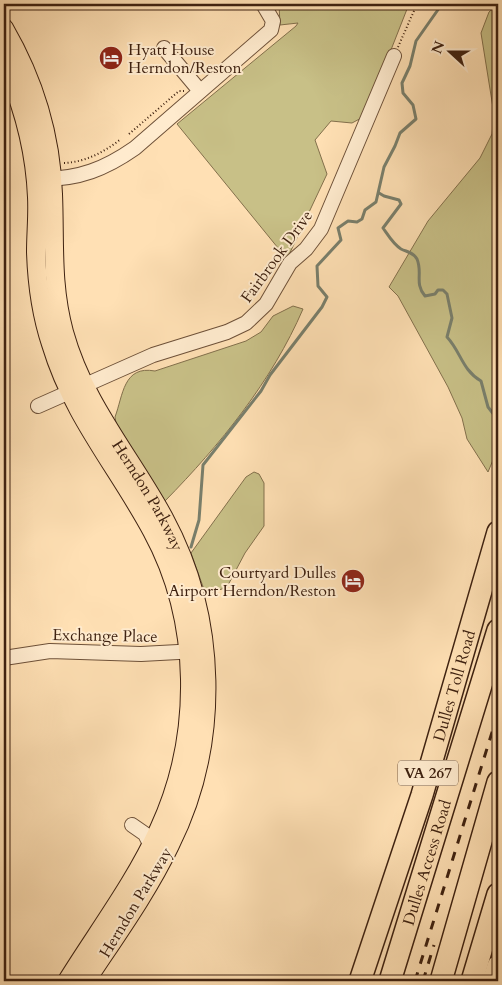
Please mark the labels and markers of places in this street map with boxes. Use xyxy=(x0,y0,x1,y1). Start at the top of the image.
place label: Hyatt House Herndon/Reston xyxy=(128,39,242,79)
hotel icon: Hyatt House Herndon/Reston xyxy=(98,45,124,71)
place label: Courtyard Dulles Airport Herndon/Reston xyxy=(168,562,336,602)
hotel icon: Courtyard Dulles Airport Herndon/Reston xyxy=(340,568,366,594)

